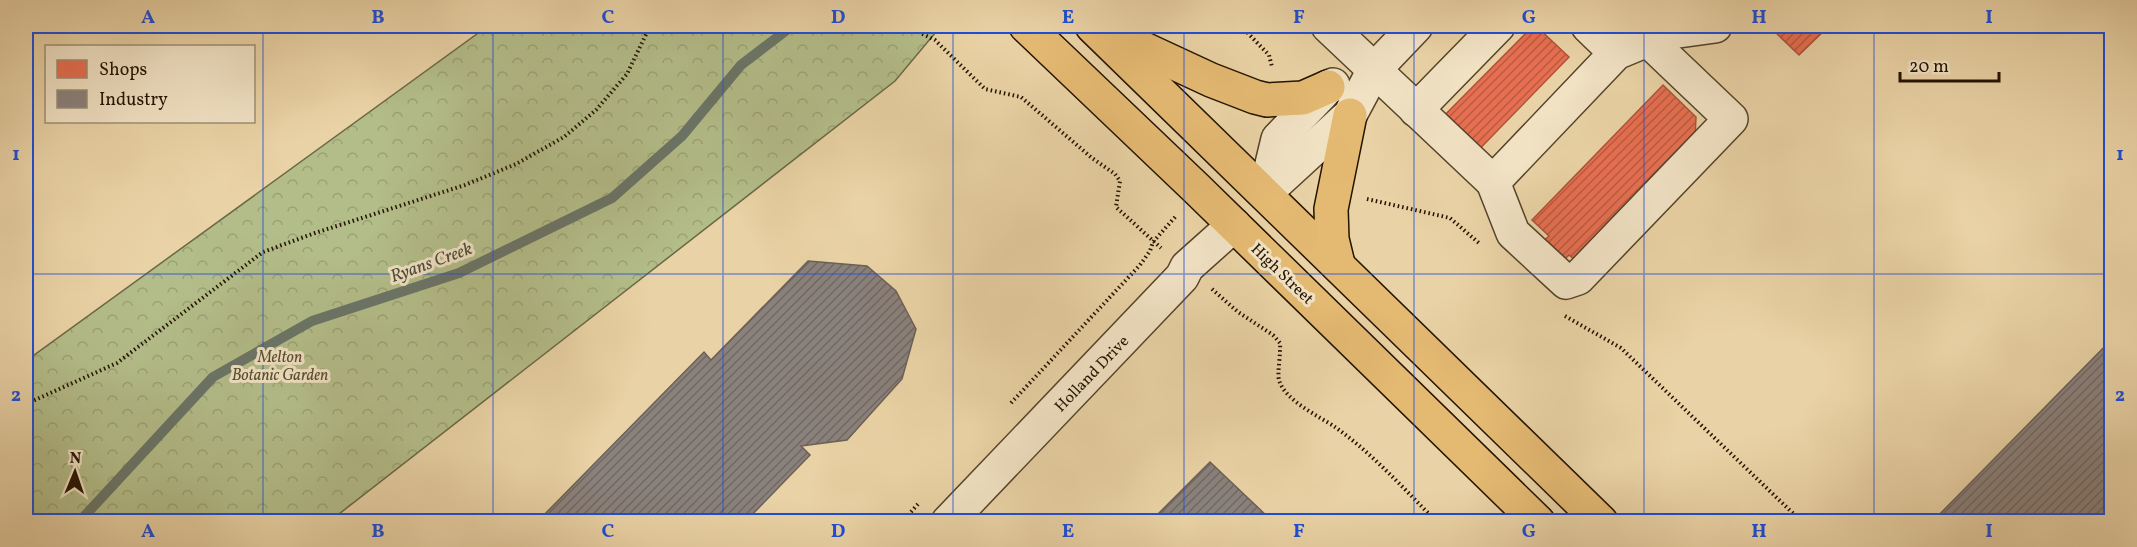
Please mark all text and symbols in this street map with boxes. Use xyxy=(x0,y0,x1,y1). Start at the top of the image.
text: A xyxy=(141,4,155,32)
text: B xyxy=(371,4,385,32)
text: C xyxy=(602,4,615,32)
text: D xyxy=(831,4,845,32)
text: E xyxy=(1062,4,1074,32)
text: F xyxy=(1293,4,1305,32)
text: G xyxy=(1522,4,1536,32)
text: H xyxy=(1751,4,1767,32)
text: I xyxy=(1985,4,1993,32)
legend xyxy=(45,45,255,123)
scale bar xyxy=(1900,45,1999,83)
text: 20 m xyxy=(1909,55,1949,80)
text: Shops xyxy=(99,58,147,83)
text: Industry xyxy=(99,88,168,113)
text: 1 xyxy=(12,141,20,169)
text: 1 xyxy=(2116,141,2124,169)
water label: Ryans Creek xyxy=(387,237,476,290)
street label: High Street xyxy=(1245,239,1318,310)
street label: Holland Drive xyxy=(1050,331,1135,418)
park label: Melton Botanic Garden xyxy=(232,347,328,387)
text: 2 xyxy=(11,382,21,410)
text: 2 xyxy=(2115,382,2125,410)
north arrow xyxy=(45,442,105,502)
text: N xyxy=(69,448,82,470)
text: A xyxy=(141,518,155,546)
text: B xyxy=(371,518,385,546)
text: C xyxy=(602,518,615,546)
text: D xyxy=(831,518,845,546)
text: E xyxy=(1062,518,1074,546)
text: F xyxy=(1293,518,1305,546)
text: G xyxy=(1522,518,1536,546)
text: H xyxy=(1751,518,1767,546)
text: I xyxy=(1985,518,1993,546)

